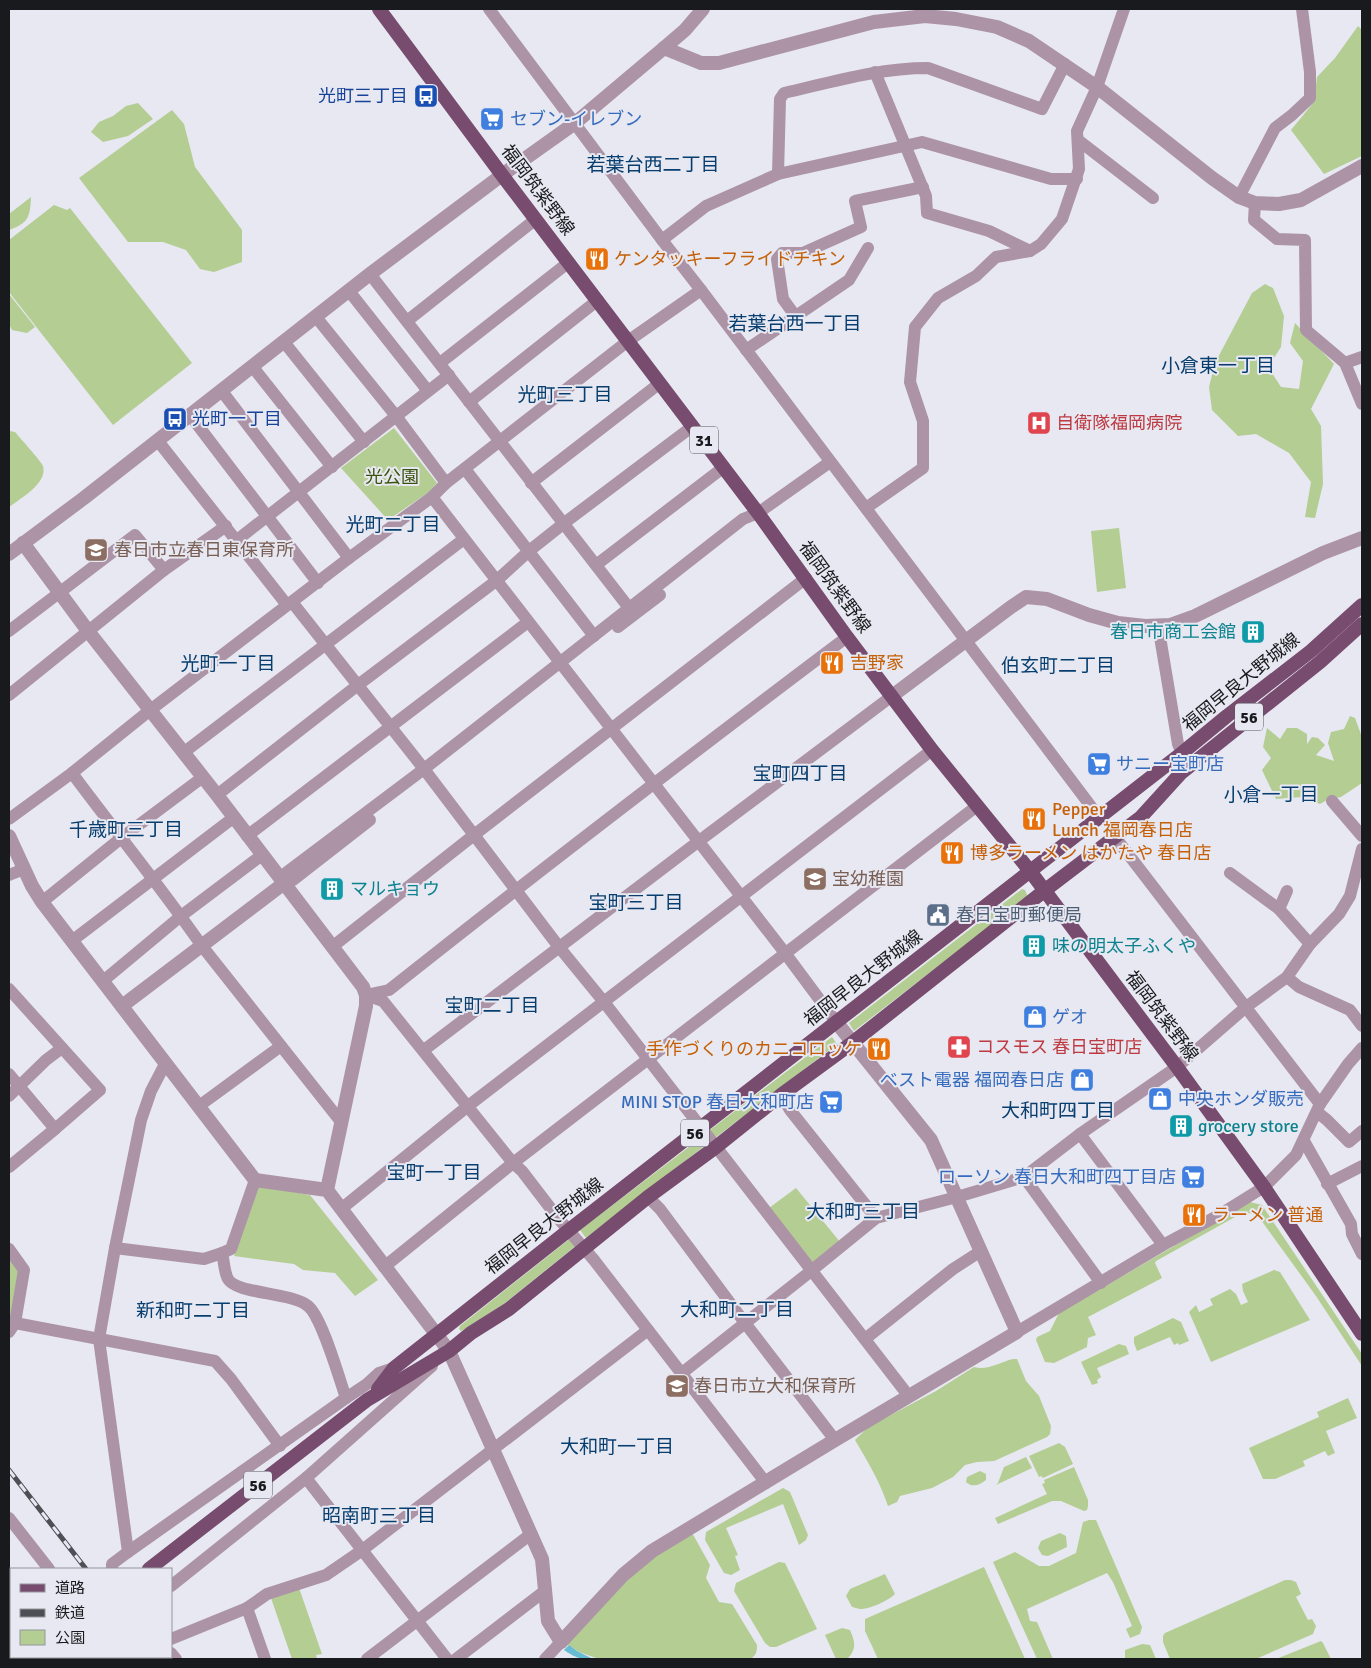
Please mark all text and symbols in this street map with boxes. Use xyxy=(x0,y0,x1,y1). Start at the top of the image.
bus stop icon: 光町三丁目 xyxy=(413,83,439,109)
place label: 光町三丁目 xyxy=(318,85,408,107)
supermarket icon: セブン-イレブン xyxy=(479,106,505,132)
place label: セブン-イレブン xyxy=(510,108,642,130)
street label: 福岡筑紫野線 xyxy=(497,140,579,240)
district label: 若葉台西二丁目 xyxy=(586,153,720,177)
restaurant icon: ケンタッキーフライドチキン xyxy=(584,246,610,272)
place label: ケンタッキーフライドチキン xyxy=(614,248,846,270)
district label: 若葉台西一丁目 xyxy=(728,312,862,336)
district label: 小倉東一丁目 xyxy=(1161,354,1275,378)
district label: 光町三丁目 xyxy=(517,383,613,407)
bus stop icon: 光町一丁目 xyxy=(162,406,188,432)
place label: 光町一丁目 xyxy=(192,408,282,430)
hospital icon: 自衛隊福岡病院 xyxy=(1026,410,1052,436)
place label: 自衛隊福岡病院 xyxy=(1056,412,1182,434)
road number: 31 xyxy=(690,426,718,454)
park label: 光公園 xyxy=(365,466,419,488)
district label: 光町二丁目 xyxy=(345,513,441,537)
school or university icon: 春日市立春日東保育所 xyxy=(83,537,109,563)
street label: 福岡筑紫野線 xyxy=(794,537,876,637)
place label: 春日市立春日東保育所 xyxy=(114,539,294,561)
building icon: 春日市商工会館 xyxy=(1240,619,1266,645)
place label: 春日市商工会館 xyxy=(1110,621,1236,643)
street label: 福岡早良大野城線 xyxy=(1178,628,1304,736)
restaurant icon: 吉野家 xyxy=(819,650,845,676)
district label: 光町一丁目 xyxy=(180,652,276,676)
place label: 吉野家 xyxy=(850,652,904,674)
district label: 伯玄町二丁目 xyxy=(1001,654,1115,678)
road number: 56 xyxy=(1235,704,1263,730)
supermarket icon: サニー宝町店 xyxy=(1086,751,1112,777)
place label: サニー宝町店 xyxy=(1116,753,1224,775)
district label: 宝町四丁目 xyxy=(752,762,848,786)
district label: 小倉一丁目 xyxy=(1223,783,1319,807)
place label: Pepper Lunch 福岡春日店 xyxy=(1052,798,1193,841)
restaurant icon: Pepper Lunch 福岡春日店 xyxy=(1021,806,1047,832)
district label: 千歳町三丁目 xyxy=(69,818,183,842)
restaurant icon: 博多ラーメン はかたや 春日店 xyxy=(939,840,965,866)
place label: 博多ラーメン はかたや 春日店 xyxy=(970,842,1211,864)
school or university icon: 宝幼稚園 xyxy=(802,866,828,892)
place label: 宝幼稚園 xyxy=(832,868,904,890)
building icon: マルキョウ xyxy=(319,876,345,902)
place label: マルキョウ xyxy=(350,878,440,900)
district label: 宝町三丁目 xyxy=(588,891,684,915)
public building icon: 春日宝町郵便局 xyxy=(925,902,951,928)
place label: 春日宝町郵便局 xyxy=(956,904,1082,926)
street label: 福岡早良大野城線 xyxy=(799,925,927,1031)
building icon: 味の明太子ふくや xyxy=(1021,933,1047,959)
place label: 味の明太子ふくや xyxy=(1052,935,1196,957)
street label: 福岡筑紫野線 xyxy=(1121,966,1203,1066)
district label: 宝町二丁目 xyxy=(444,994,540,1018)
shop icon: ゲオ xyxy=(1022,1004,1048,1030)
place label: ゲオ xyxy=(1052,1006,1088,1028)
pharmacy icon: コスモス 春日宝町店 xyxy=(946,1034,972,1060)
restaurant icon: 手作づくりのカニコロッケ xyxy=(866,1036,892,1062)
place label: コスモス 春日宝町店 xyxy=(976,1036,1142,1058)
place label: 手作づくりのカニコロッケ xyxy=(646,1038,862,1060)
shop icon: ベスト電器 福岡春日店 xyxy=(1069,1067,1095,1093)
place label: ベスト電器 福岡春日店 xyxy=(880,1069,1064,1091)
shop icon: 中央ホンダ販売 xyxy=(1147,1086,1173,1112)
place label: 中央ホンダ販売 xyxy=(1178,1088,1304,1110)
supermarket icon: MINI STOP 春日大和町店 xyxy=(818,1089,844,1115)
place label: MINI STOP 春日大和町店 xyxy=(621,1091,814,1113)
district label: 大和町四丁目 xyxy=(1001,1099,1115,1123)
building icon: grocery store xyxy=(1168,1113,1194,1139)
place label: grocery store xyxy=(1198,1115,1299,1137)
road number: 56 xyxy=(681,1120,709,1146)
district label: 宝町一丁目 xyxy=(386,1161,482,1185)
supermarket icon: ローソン 春日大和町四丁目店 xyxy=(1180,1164,1206,1190)
place label: ローソン 春日大和町四丁目店 xyxy=(938,1166,1176,1188)
street label: 福岡早良大野城線 xyxy=(480,1173,608,1279)
district label: 大和町三丁目 xyxy=(806,1200,920,1224)
restaurant icon: ラーメン 普通 xyxy=(1181,1202,1207,1228)
place label: ラーメン 普通 xyxy=(1212,1204,1323,1226)
district label: 大和町二丁目 xyxy=(680,1298,794,1322)
district label: 新和町二丁目 xyxy=(136,1299,250,1323)
school or university icon: 春日市立大和保育所 xyxy=(664,1373,690,1399)
place label: 春日市立大和保育所 xyxy=(694,1375,856,1397)
district label: 大和町一丁目 xyxy=(560,1435,674,1459)
road number: 56 xyxy=(244,1472,272,1498)
district label: 昭南町三丁目 xyxy=(322,1504,436,1528)
legend xyxy=(10,1568,172,1658)
text: 道路 xyxy=(55,1579,85,1597)
text: 鉄道 xyxy=(55,1604,85,1622)
text: 公園 xyxy=(55,1629,85,1647)

